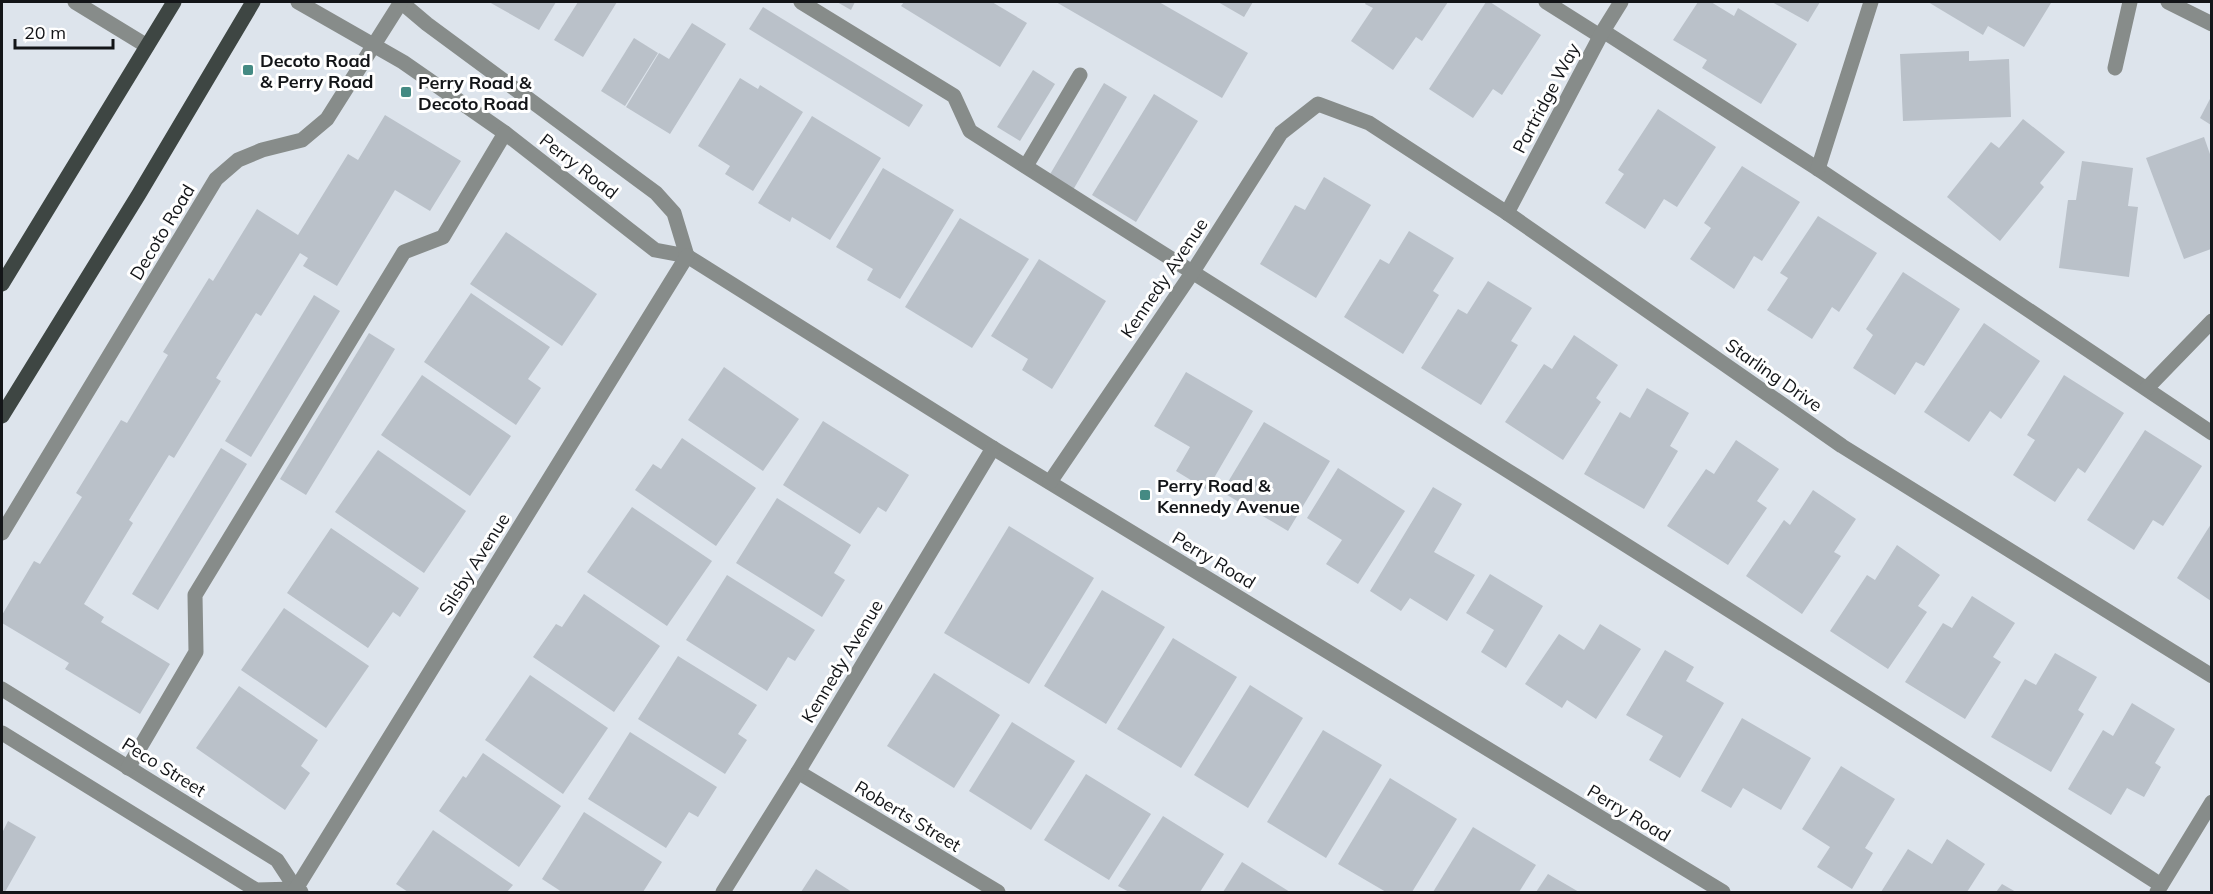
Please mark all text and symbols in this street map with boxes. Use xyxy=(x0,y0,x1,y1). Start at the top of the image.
scale bar xyxy=(15,12,112,50)
text: 20 m xyxy=(24,21,66,44)
street label: Partridge Way xyxy=(1507,39,1585,157)
place label: Decoto Road & Perry Road xyxy=(260,49,374,93)
marker: Decoto Road & Perry Road xyxy=(241,63,255,77)
place label: Perry Road & Decoto Road xyxy=(418,71,532,115)
marker: Perry Road & Decoto Road xyxy=(399,85,413,99)
street label: Perry Road xyxy=(535,128,623,204)
street label: Decoto Road xyxy=(124,180,200,284)
street label: Kennedy Avenue xyxy=(1115,214,1213,342)
street label: Starling Drive xyxy=(1721,333,1827,417)
place label: Perry Road & Kennedy Avenue xyxy=(1157,474,1300,518)
marker: Perry Road & Kennedy Avenue xyxy=(1138,488,1152,502)
street label: Silsby Avenue xyxy=(433,509,515,619)
street label: Perry Road xyxy=(1168,526,1260,594)
street label: Kennedy Avenue xyxy=(796,595,888,727)
street label: Peco Street xyxy=(118,732,210,802)
street label: Roberts Street xyxy=(851,775,965,857)
street label: Perry Road xyxy=(1583,779,1675,847)

